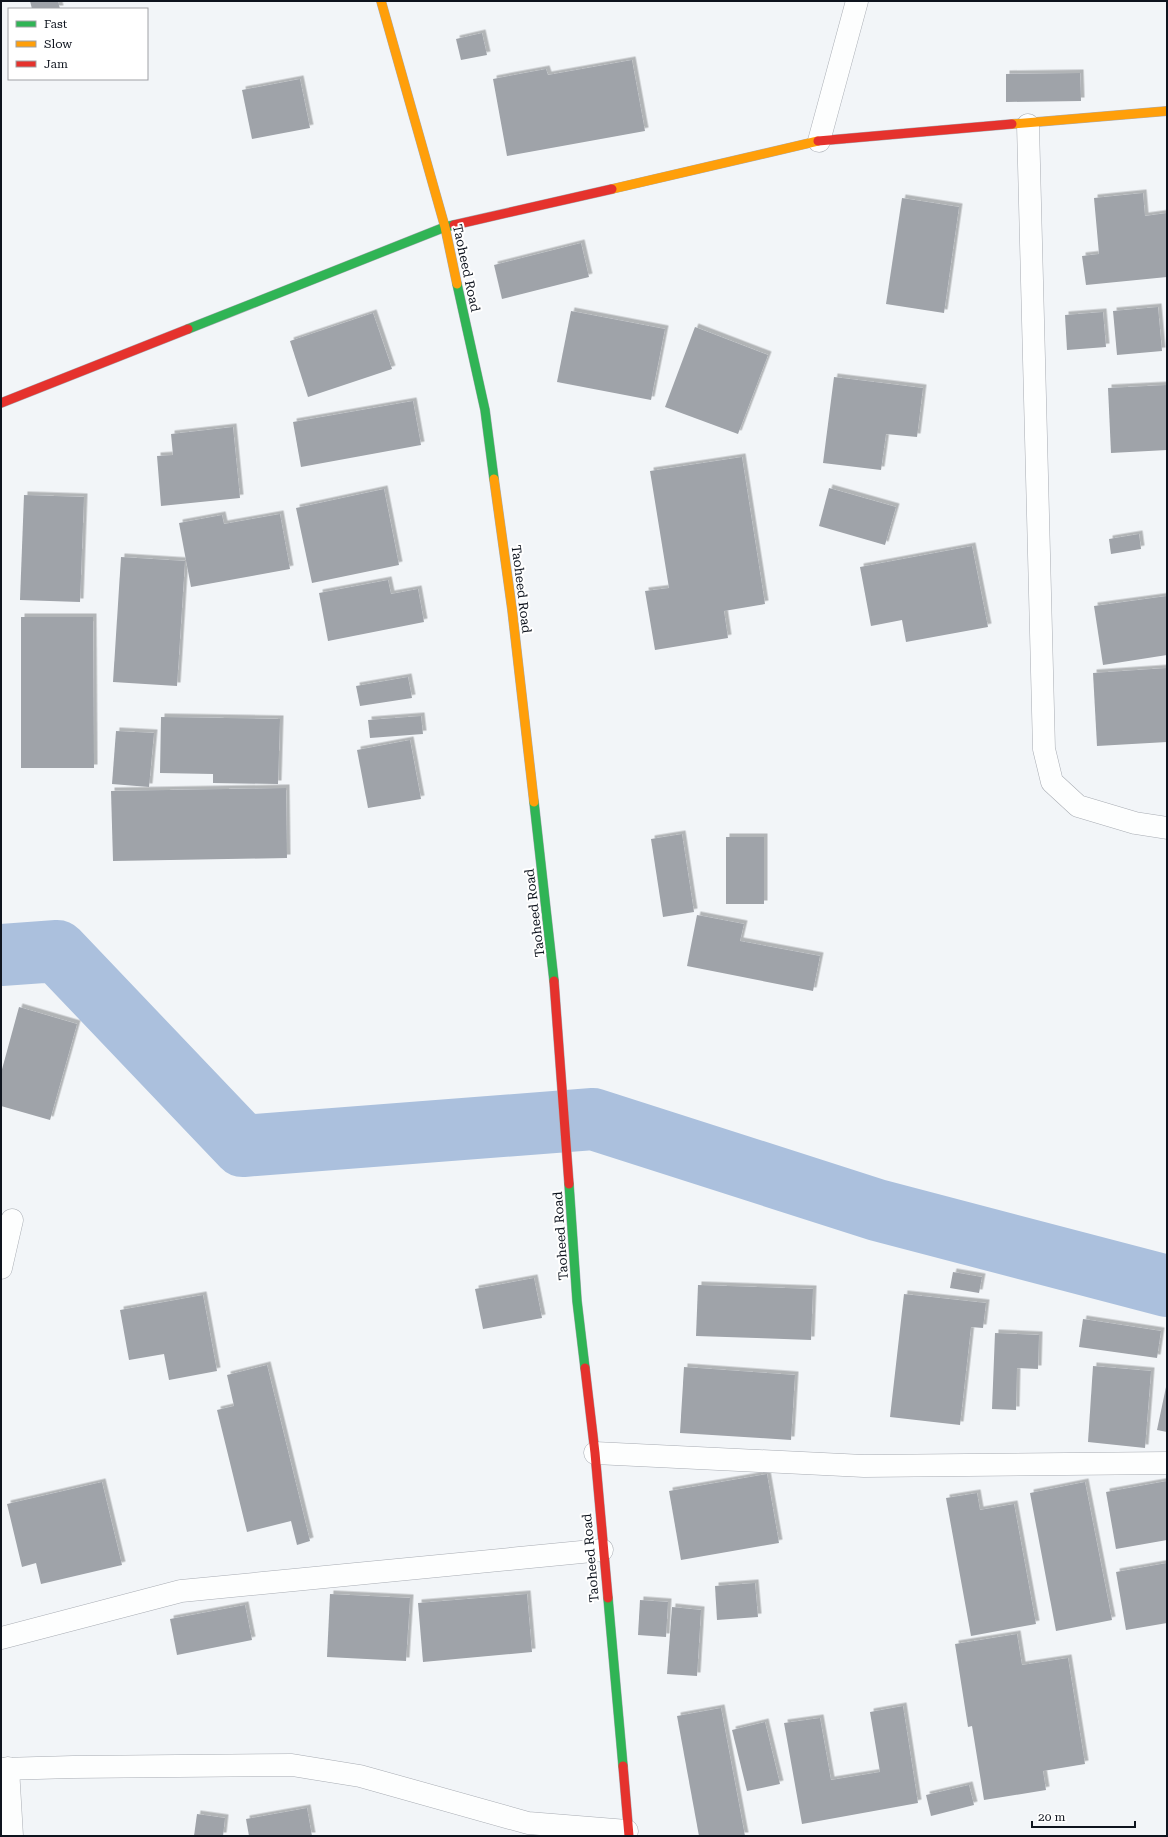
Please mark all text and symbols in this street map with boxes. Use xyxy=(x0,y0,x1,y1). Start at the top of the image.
legend xyxy=(8,8,148,80)
text: Fast xyxy=(44,17,68,31)
text: Slow xyxy=(44,37,72,51)
text: Jam xyxy=(44,57,68,71)
street label: Taoheed Road xyxy=(450,223,483,314)
street label: Taoheed Road xyxy=(509,544,534,635)
street label: Taoheed Road xyxy=(522,867,547,958)
street label: Taoheed Road xyxy=(550,1190,571,1281)
street label: Taoheed Road xyxy=(579,1512,602,1603)
scale bar xyxy=(1032,1803,1135,1829)
text: 20 m xyxy=(1038,1810,1065,1824)

